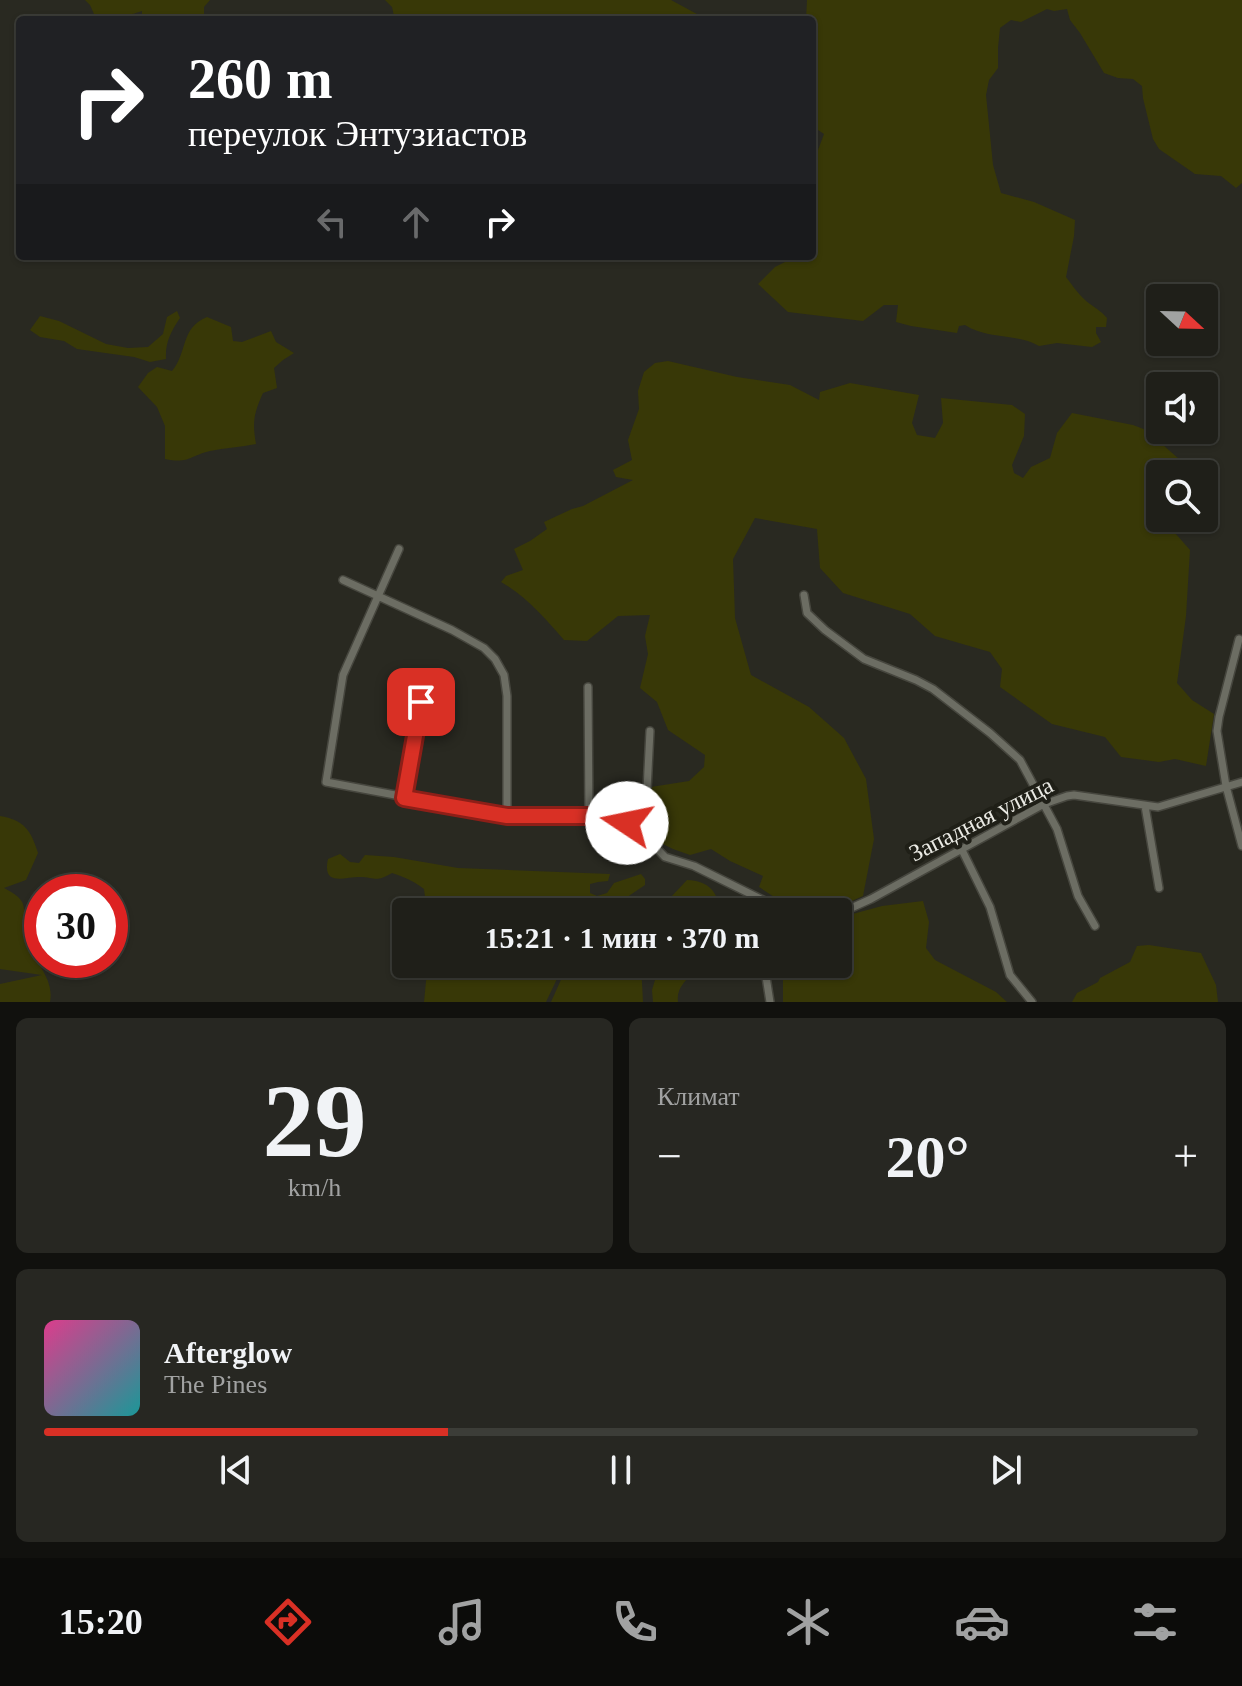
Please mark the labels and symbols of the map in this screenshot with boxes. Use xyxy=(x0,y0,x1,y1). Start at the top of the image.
north arrow xyxy=(1146,284,1218,356)
pin xyxy=(387,668,455,736)
street label: Западная улица xyxy=(905,771,1058,866)
position arrow xyxy=(585,781,669,865)
speed limit sign: 30 xyxy=(24,874,128,978)

